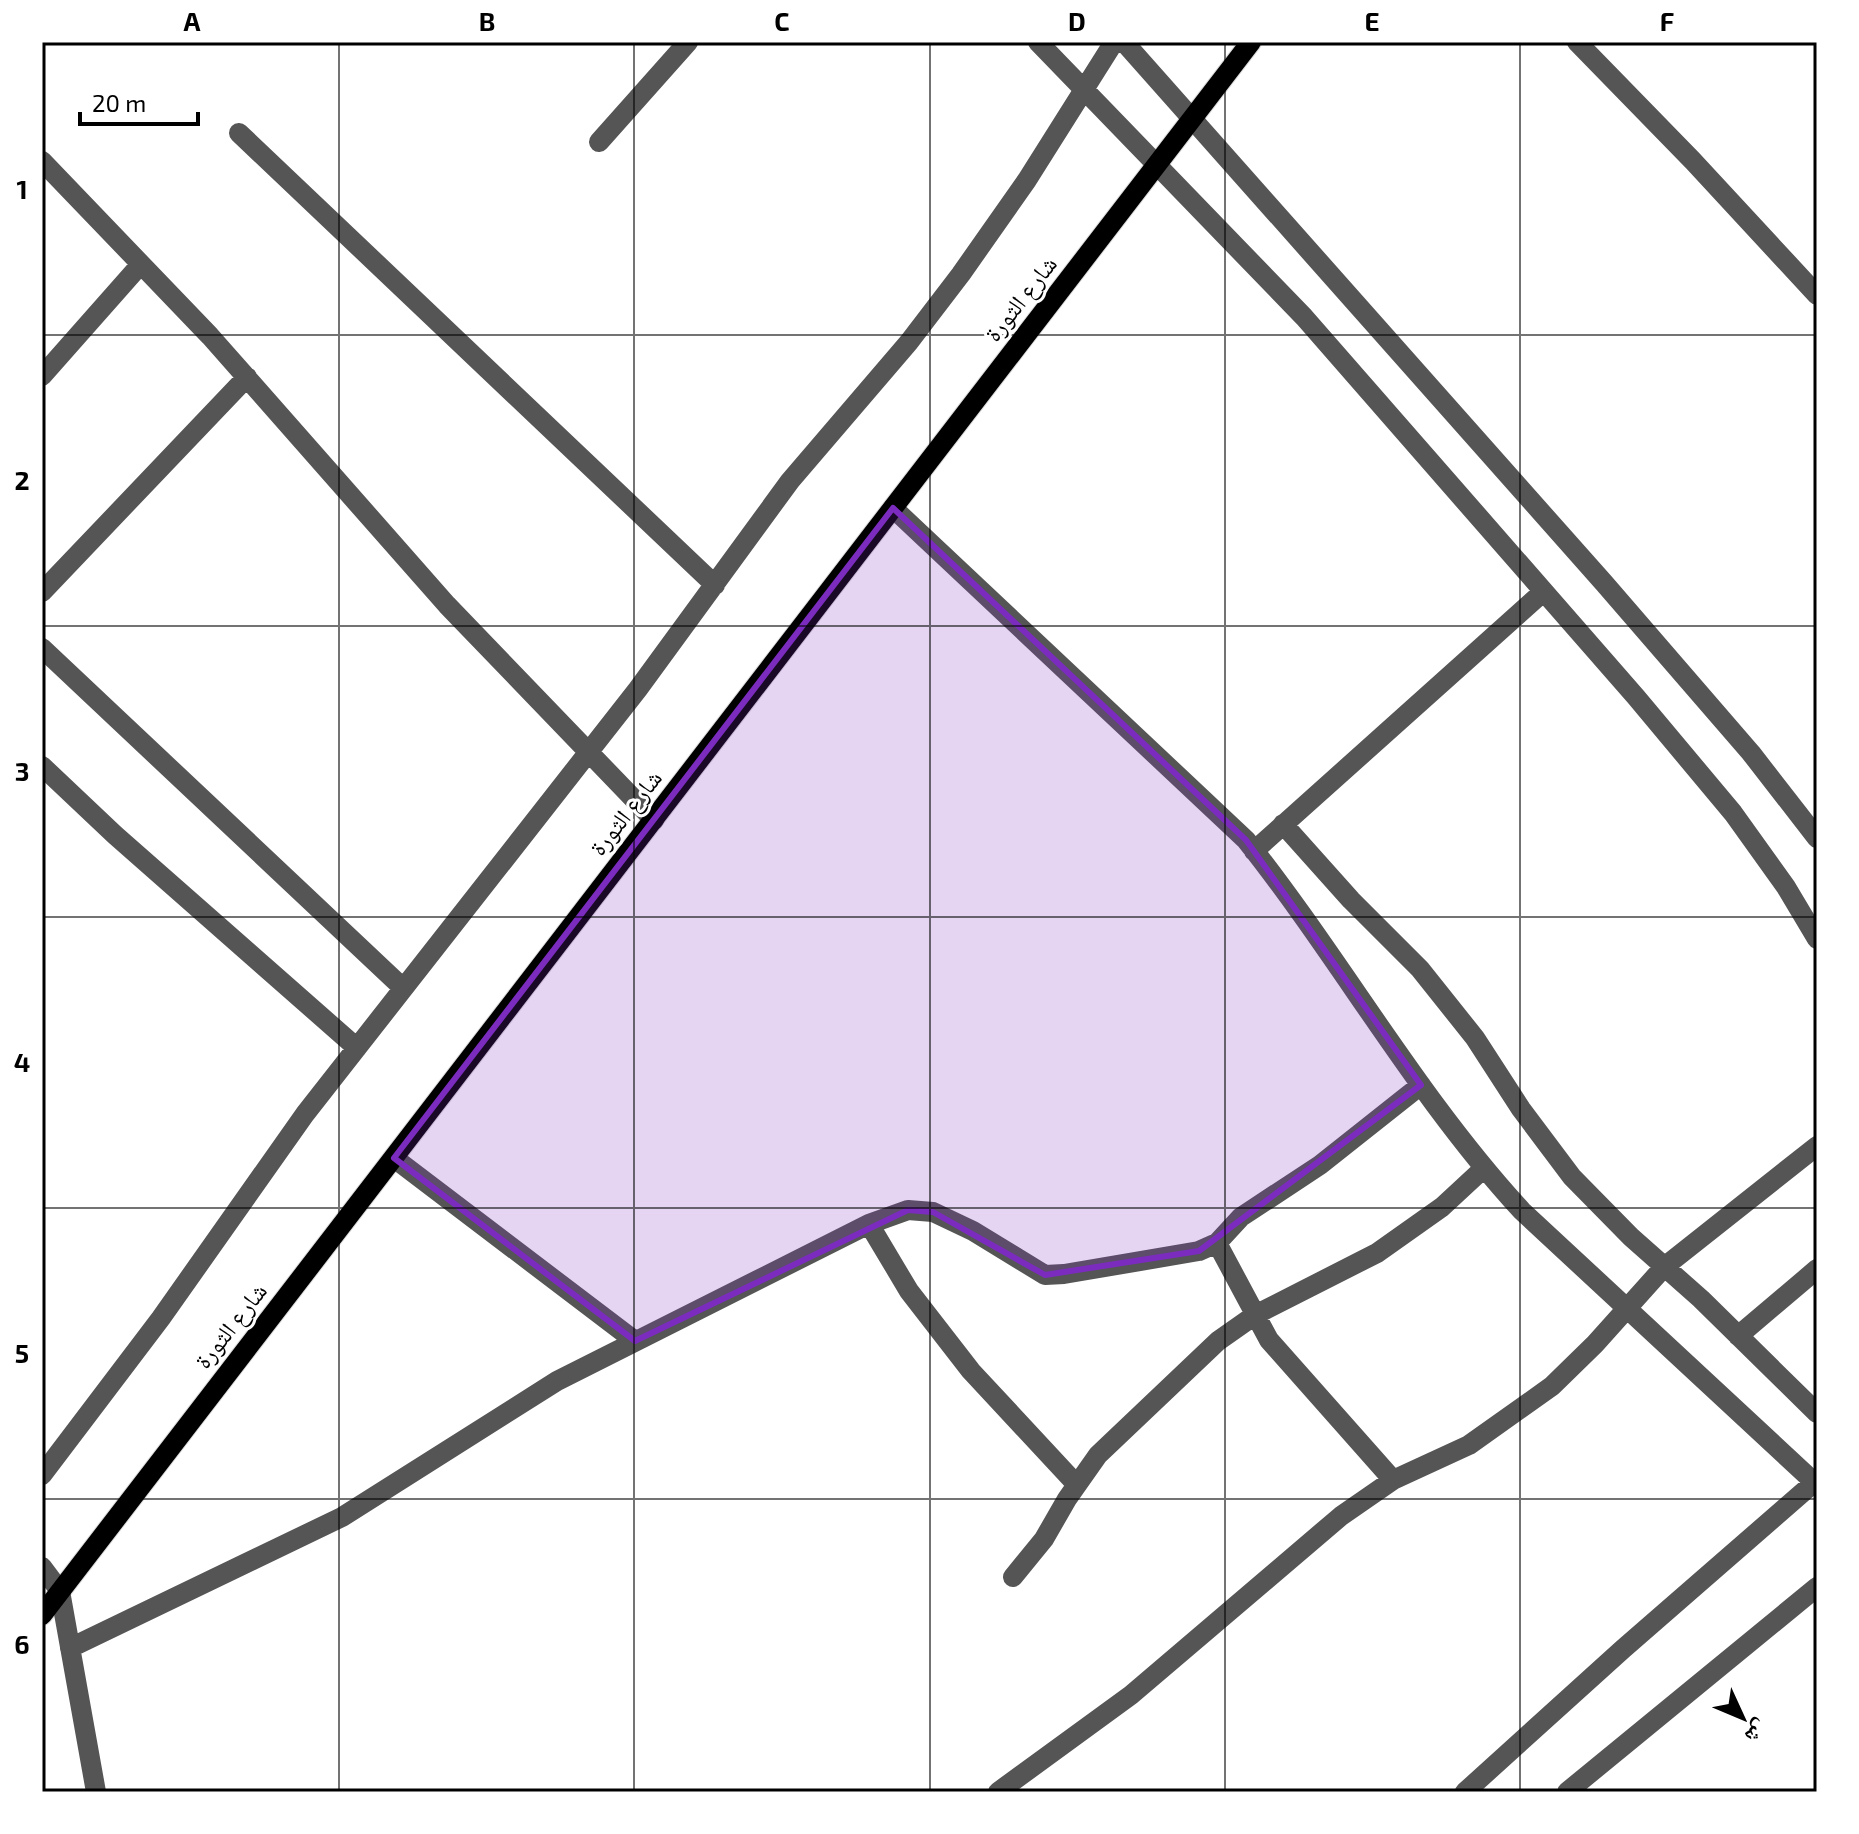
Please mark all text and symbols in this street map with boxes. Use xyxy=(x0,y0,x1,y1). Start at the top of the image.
text: A xyxy=(184,5,201,36)
text: B xyxy=(479,5,495,36)
text: C xyxy=(774,5,790,36)
text: D xyxy=(1068,5,1086,36)
text: E xyxy=(1364,5,1380,36)
text: F xyxy=(1660,5,1674,36)
scale bar xyxy=(80,76,198,126)
text: 20 m xyxy=(92,88,146,117)
text: 1 xyxy=(16,173,28,204)
street label: شارع الثورة xyxy=(977,249,1064,348)
text: 2 xyxy=(14,464,30,495)
text: 3 xyxy=(15,755,29,786)
street label: شارع الثورة xyxy=(582,763,669,862)
text: 4 xyxy=(14,1046,30,1077)
street label: شارع الثورة xyxy=(187,1276,274,1375)
text: 5 xyxy=(15,1337,29,1368)
text: 6 xyxy=(14,1628,30,1659)
north arrow xyxy=(1703,1678,1783,1758)
text: ش xyxy=(1739,1714,1776,1750)

